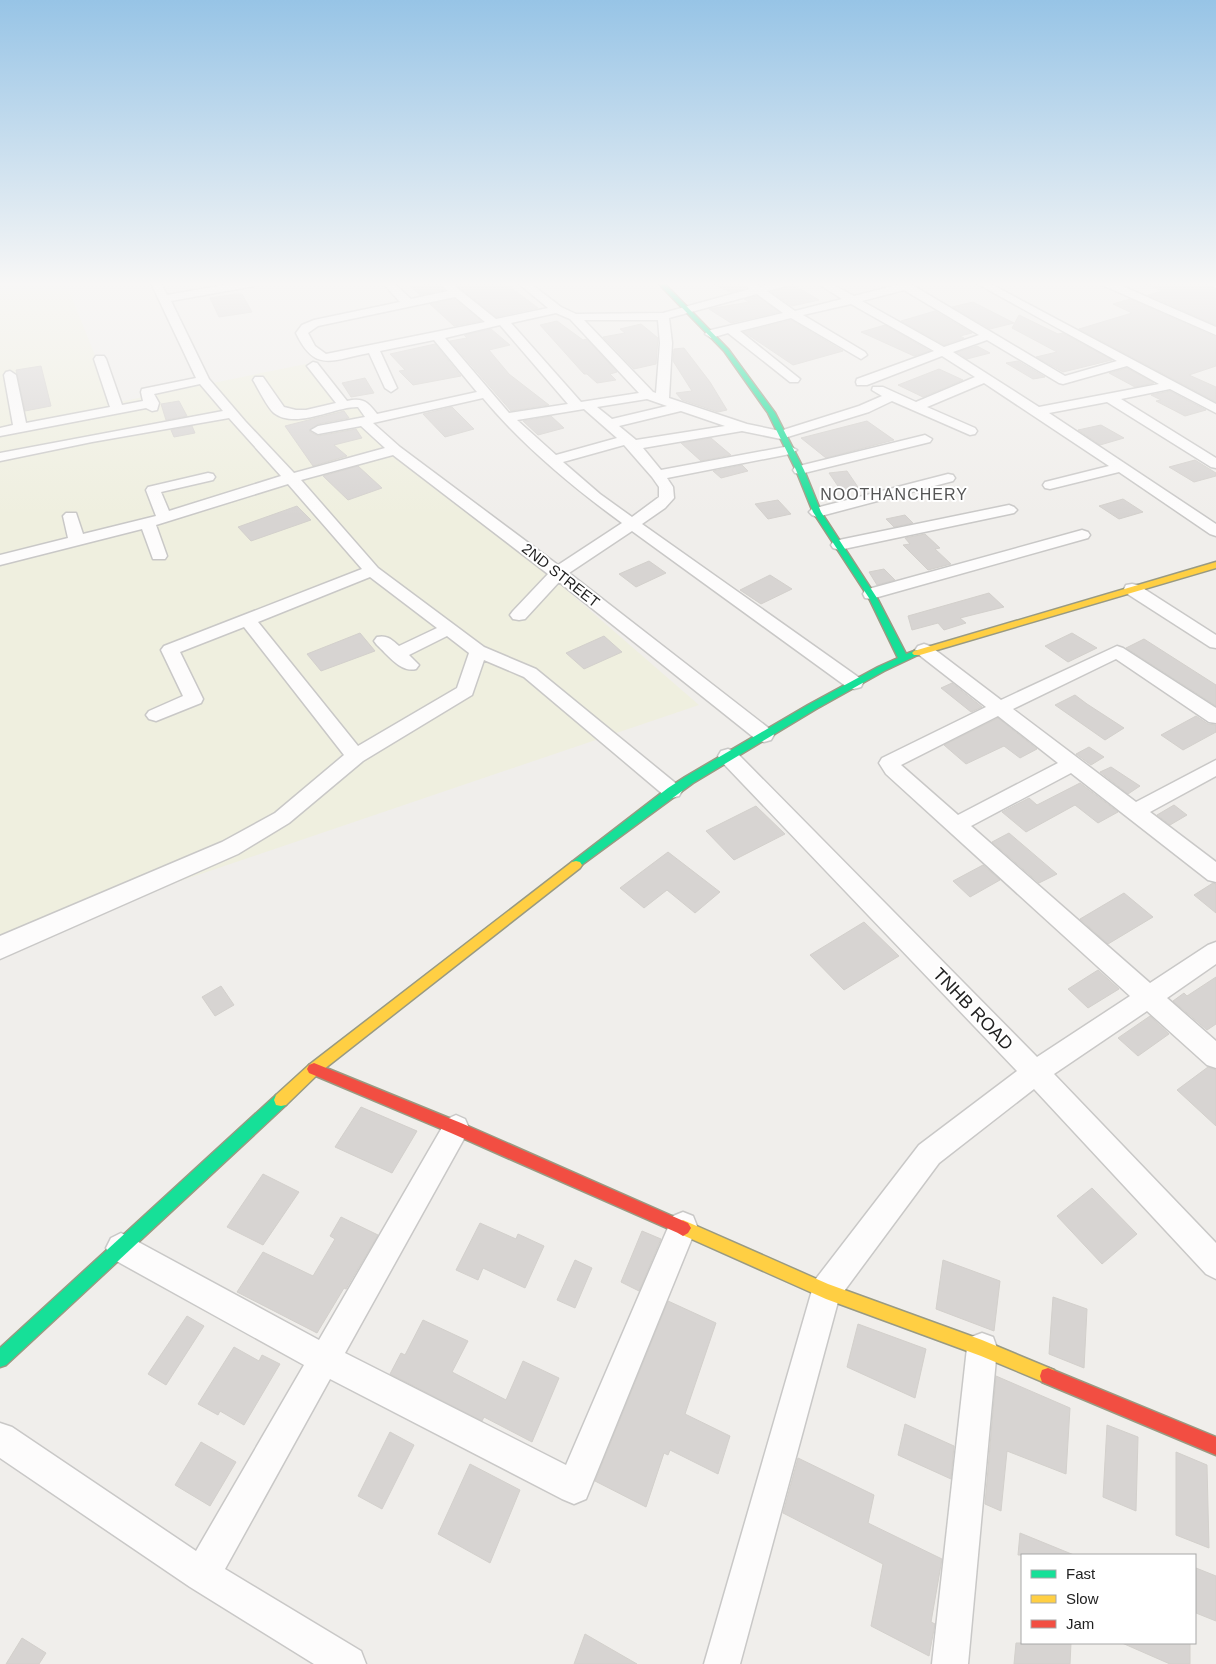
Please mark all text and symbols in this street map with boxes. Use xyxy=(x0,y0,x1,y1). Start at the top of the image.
district label: NOOTHANCHERY xyxy=(820,486,968,503)
street label: 2ND STREET xyxy=(519,540,603,610)
street label: TNHB ROAD xyxy=(929,964,1017,1054)
legend xyxy=(1021,1554,1196,1644)
text: Fast xyxy=(1066,1565,1096,1582)
text: Slow xyxy=(1066,1590,1099,1607)
text: Jam xyxy=(1066,1615,1094,1632)

